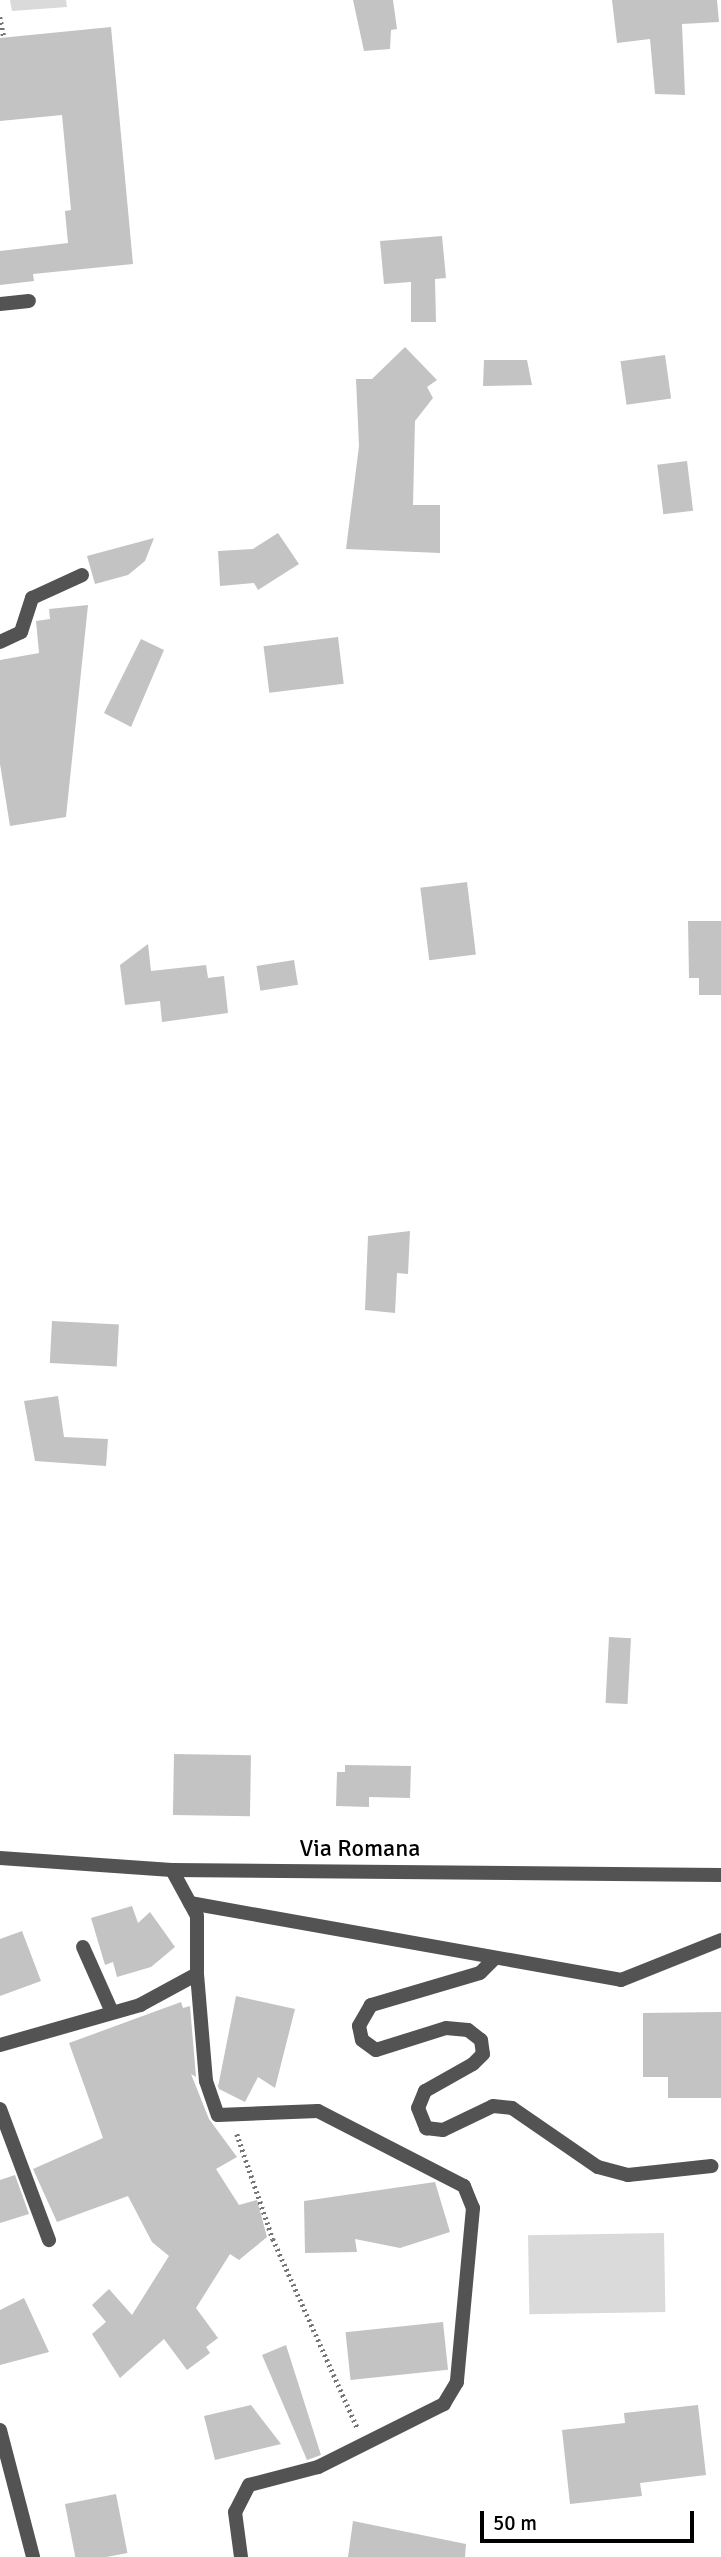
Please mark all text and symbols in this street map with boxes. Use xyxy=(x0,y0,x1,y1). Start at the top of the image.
street label: Via Romana xyxy=(300,1835,420,1863)
scale bar xyxy=(483,2498,696,2542)
text: 50 m xyxy=(493,2510,537,2536)

